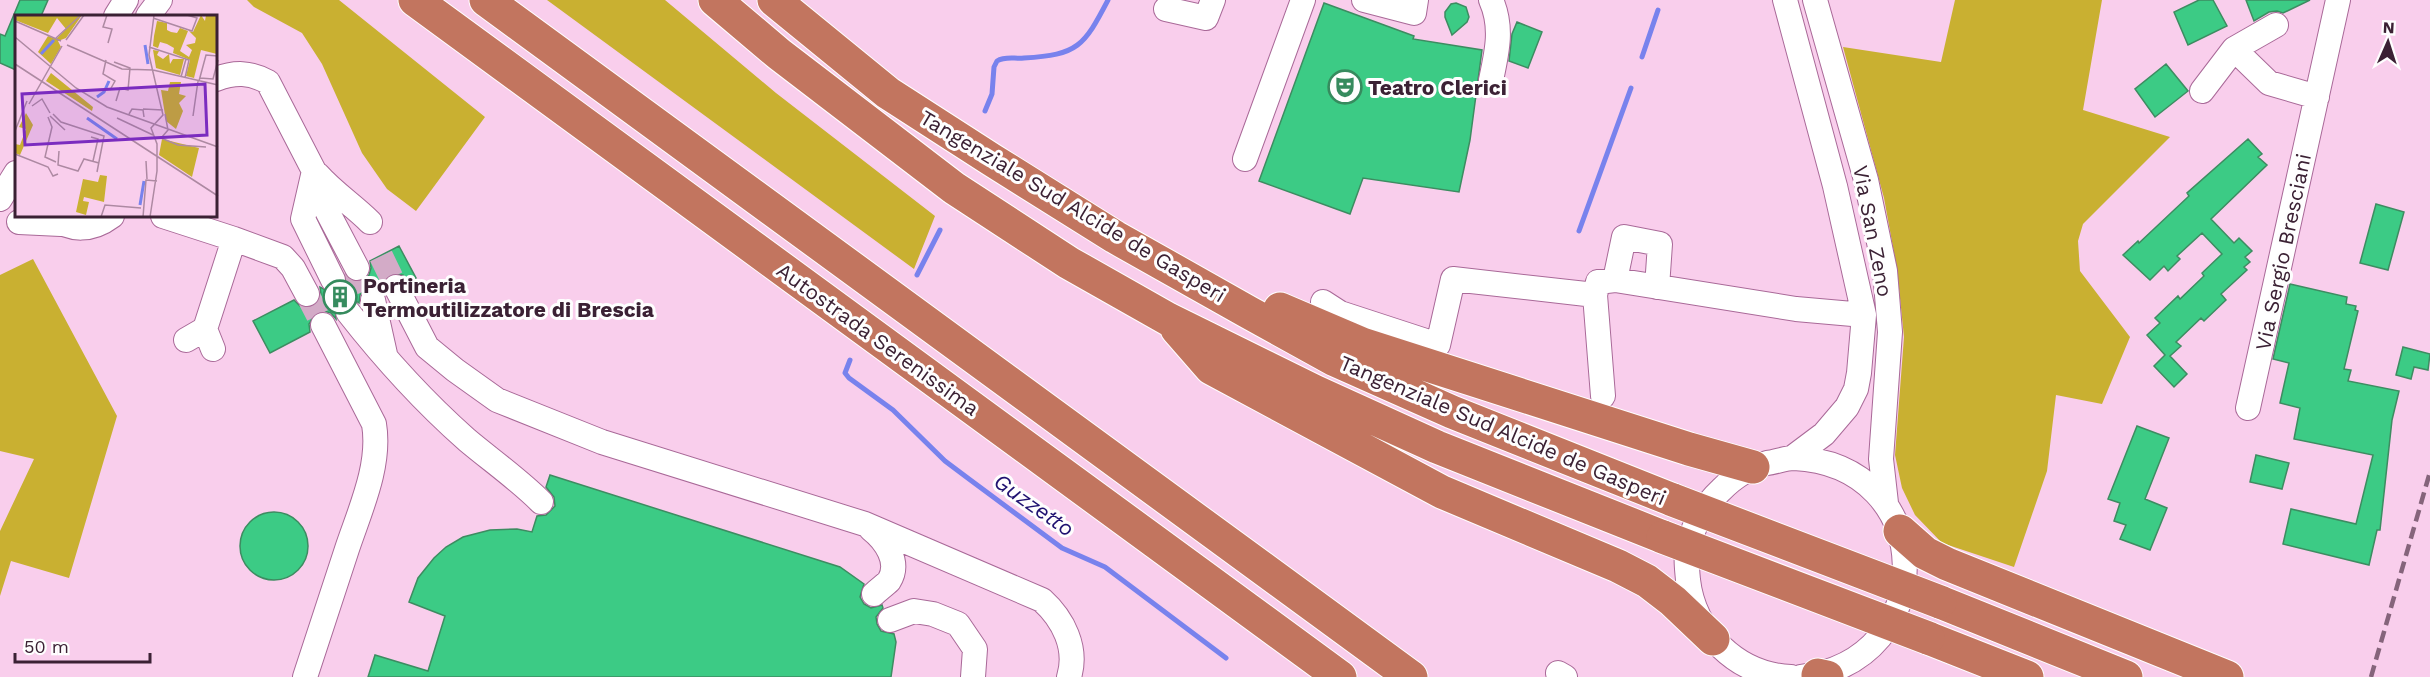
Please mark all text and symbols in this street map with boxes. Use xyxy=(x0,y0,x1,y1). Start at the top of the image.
north arrow xyxy=(2358,12,2418,72)
inset map xyxy=(15,15,218,218)
text: N xyxy=(2382,18,2395,37)
theatre icon: Teatro Clerici xyxy=(1327,69,1363,105)
place label: Teatro Clerici xyxy=(1368,75,1507,100)
street label: Tangenziale Sud Alcide de Gasperi xyxy=(916,105,1230,307)
street label: Via Sergio Bresciani xyxy=(2250,151,2316,353)
street label: Via San Zeno xyxy=(1848,163,1898,299)
street label: Autostrada Serenissima xyxy=(772,257,984,421)
place label: Portineria Termoutilizzatore di Brescia xyxy=(363,273,655,322)
building icon: Portineria Termoutilizzatore di Brescia xyxy=(322,279,358,315)
street label: Tangenziale Sud Alcide de Gasperi xyxy=(1336,350,1670,510)
water label: Guzzetto xyxy=(989,468,1079,542)
scale bar xyxy=(15,626,150,664)
text: 50 m xyxy=(24,636,69,657)

